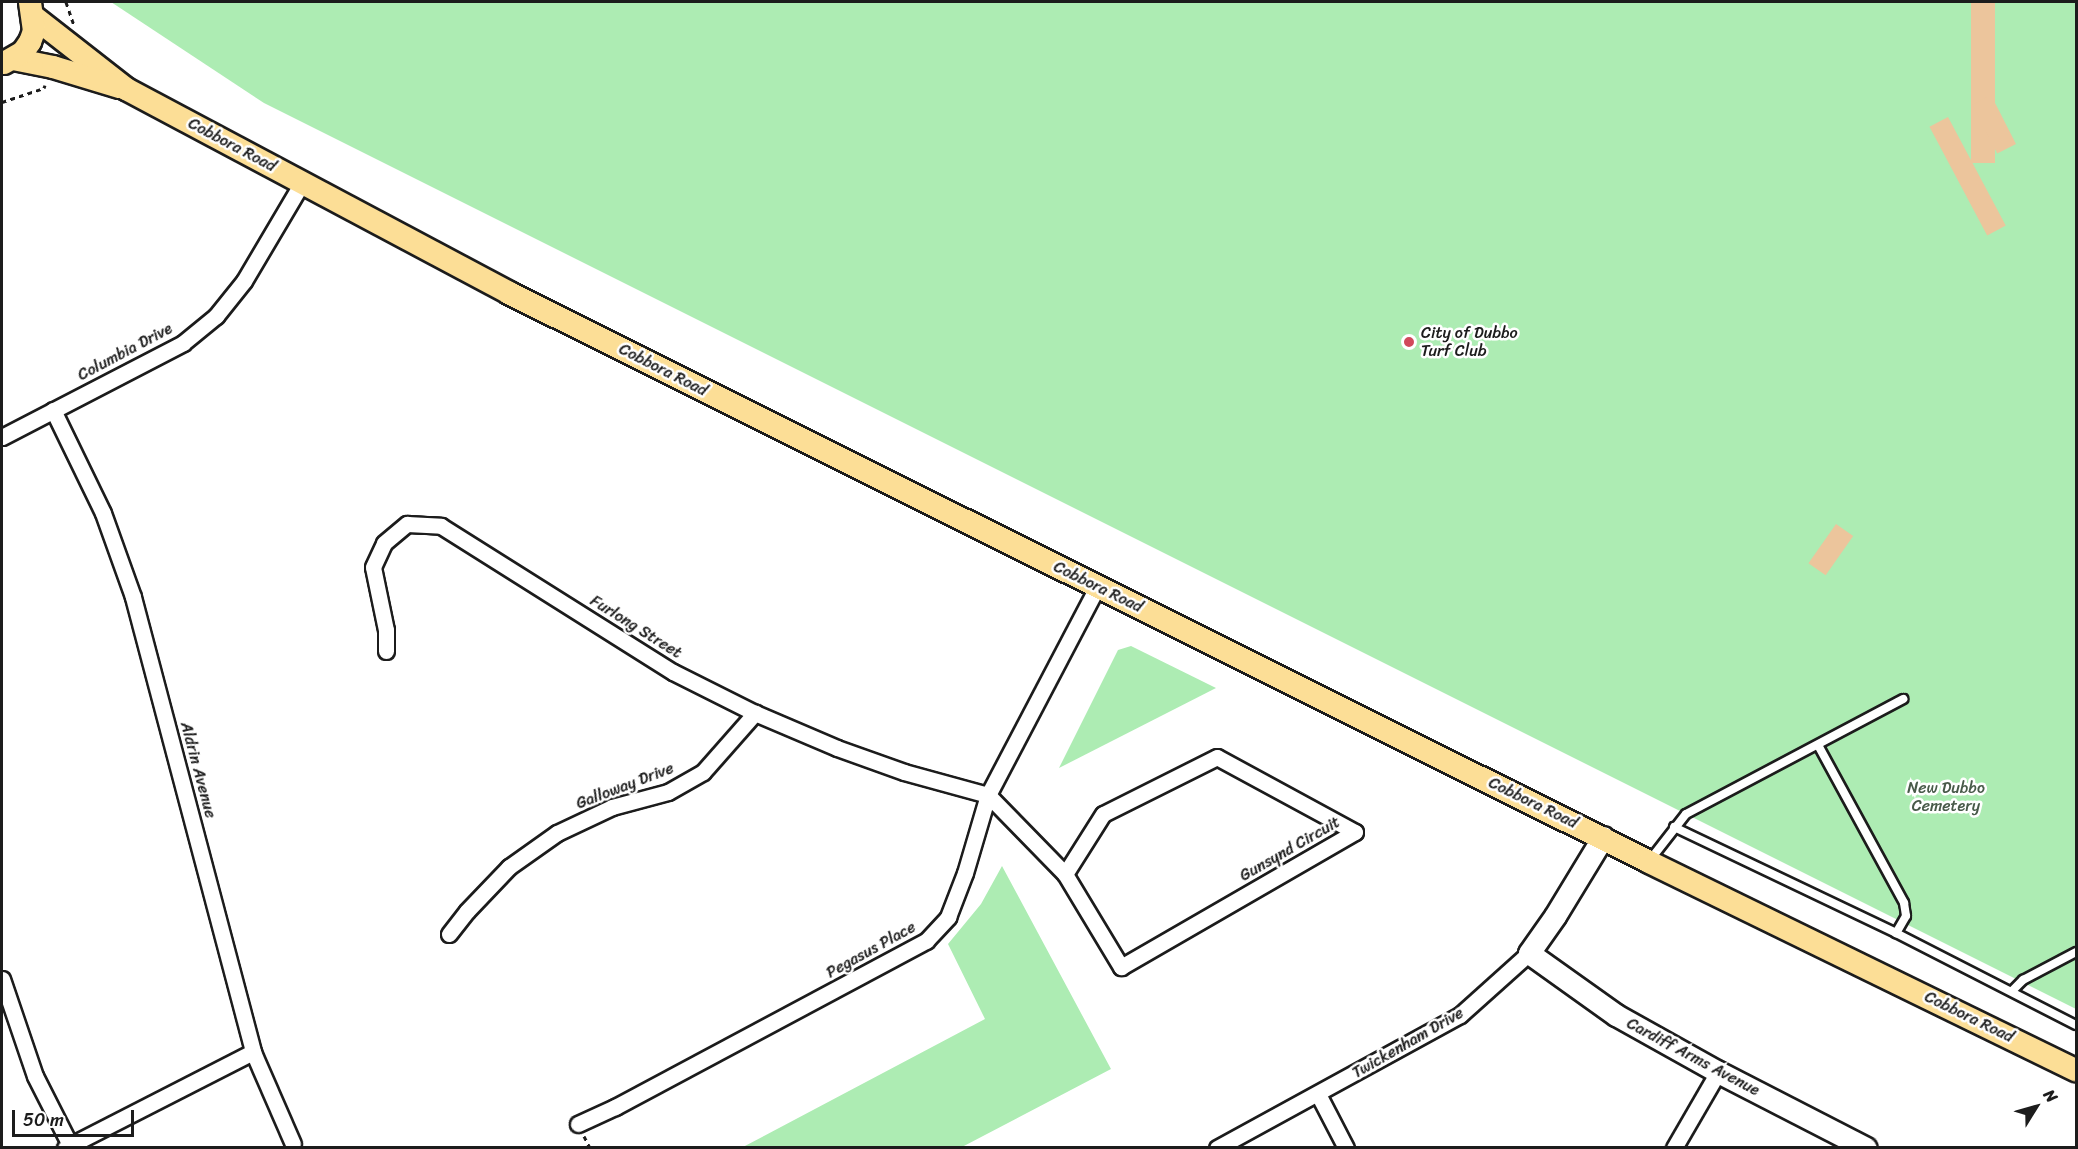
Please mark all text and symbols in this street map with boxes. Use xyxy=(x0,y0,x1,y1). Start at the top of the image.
street label: Cobbora Road xyxy=(185,114,279,176)
street label: Columbia Drive xyxy=(74,319,176,385)
place label: City of Dubbo Turf Club xyxy=(1421,323,1518,361)
marker: City of Dubbo Turf Club xyxy=(1402,335,1416,349)
street label: Cobbora Road xyxy=(616,340,710,400)
street label: Cobbora Road xyxy=(1050,557,1146,617)
street label: Furlong Street xyxy=(587,591,685,663)
street label: Aldrin Avenue xyxy=(176,720,220,820)
street label: Galloway Drive xyxy=(573,759,677,813)
street label: Cobbora Road xyxy=(1485,773,1581,833)
park label: New Dubbo Cemetery xyxy=(1907,778,1985,816)
street label: Gunsynd Circuit xyxy=(1237,813,1343,885)
street label: Pegasus Place xyxy=(823,918,919,982)
street label: Cobbora Road xyxy=(1921,987,2017,1047)
street label: Twickenham Drive xyxy=(1349,1003,1467,1083)
street label: Cardiff Arms Avenue xyxy=(1624,1014,1762,1100)
north arrow xyxy=(2006,1077,2066,1137)
text: N xyxy=(2036,1083,2066,1109)
scale bar xyxy=(15,1098,136,1136)
text: 50 m xyxy=(23,1104,64,1136)

